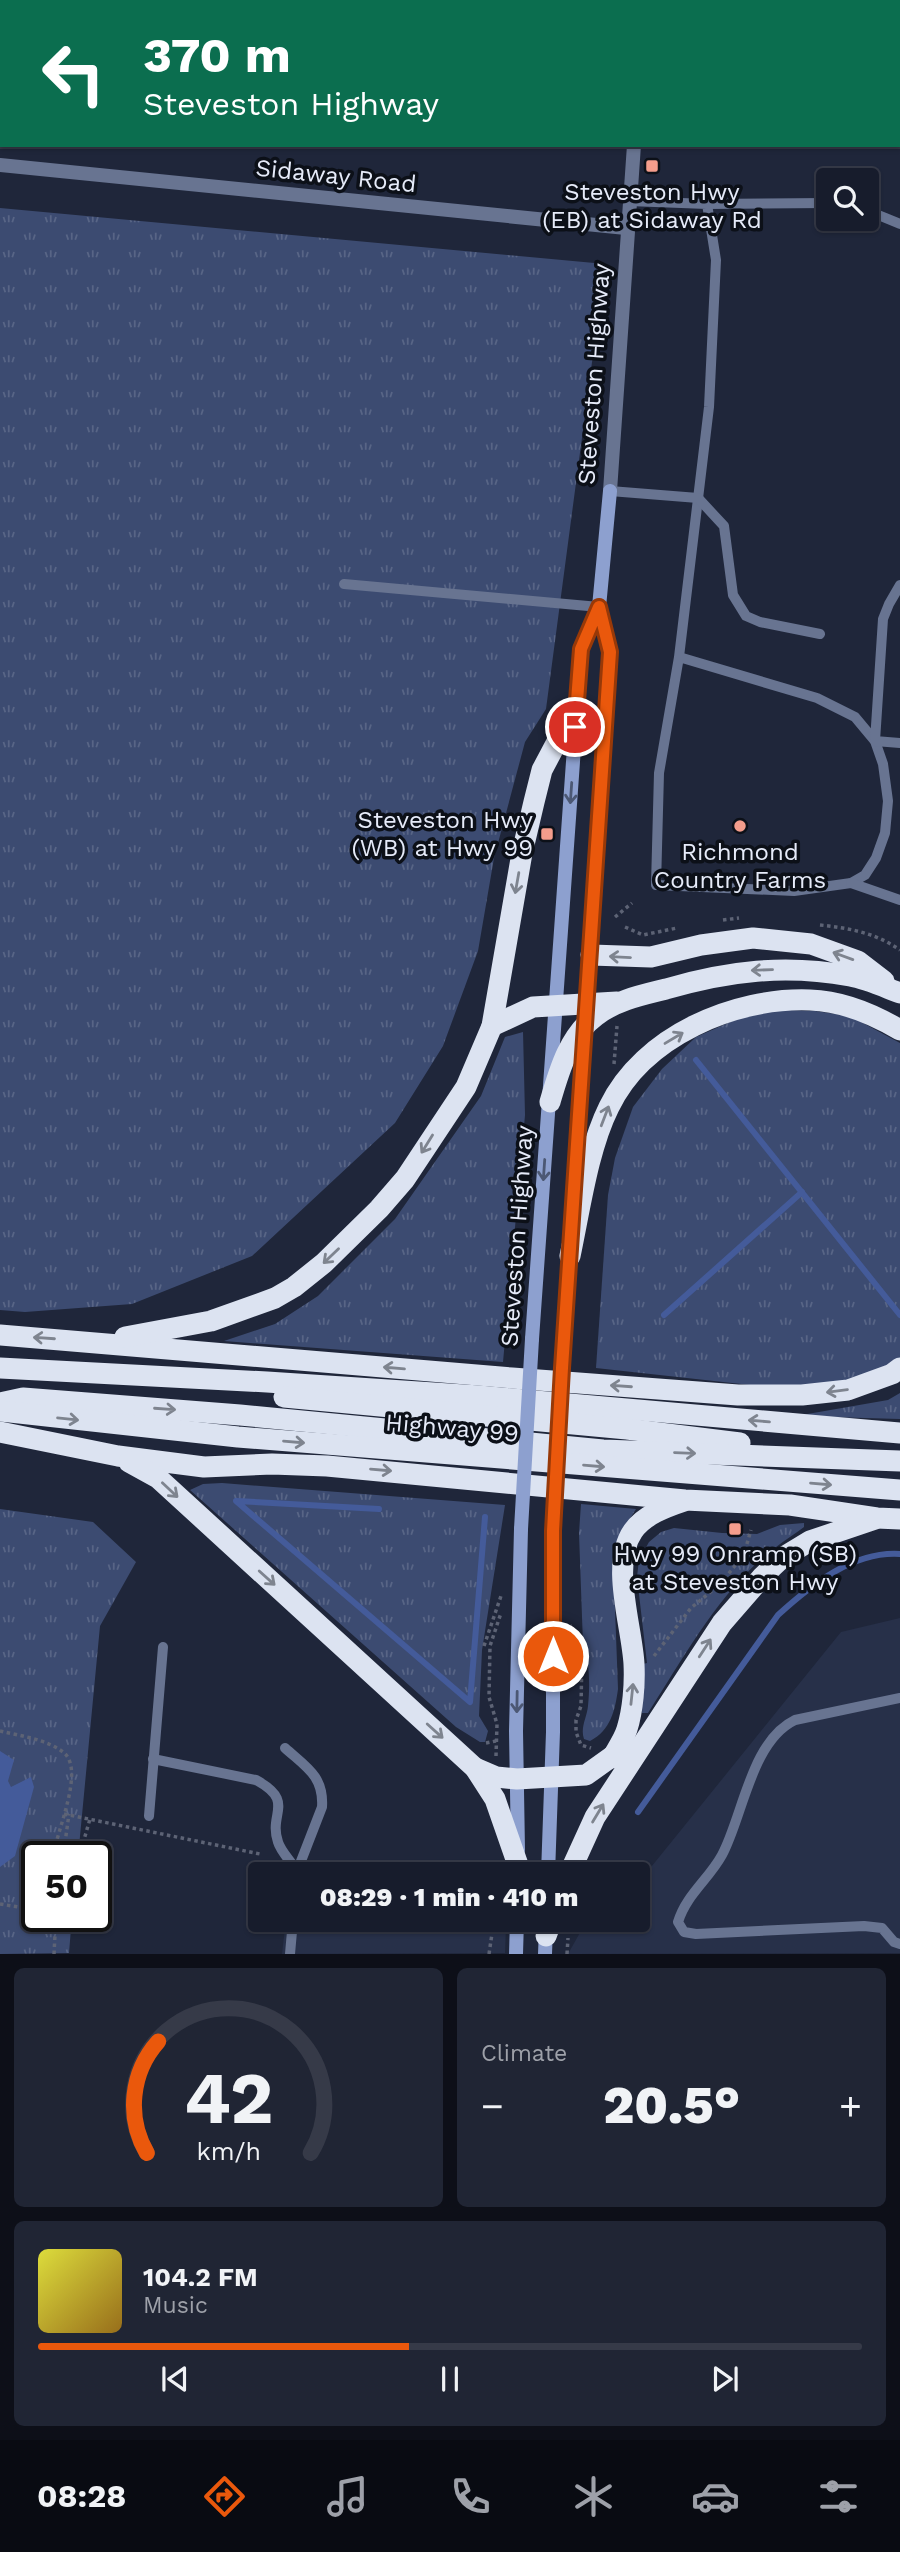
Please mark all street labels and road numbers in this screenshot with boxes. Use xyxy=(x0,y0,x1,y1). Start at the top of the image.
street label: Sidaway Road xyxy=(254,154,418,198)
street label: Steveston Highway xyxy=(572,262,616,486)
street label: Steveston Highway xyxy=(495,1124,539,1348)
street label: Highway 99 xyxy=(384,1408,520,1448)

